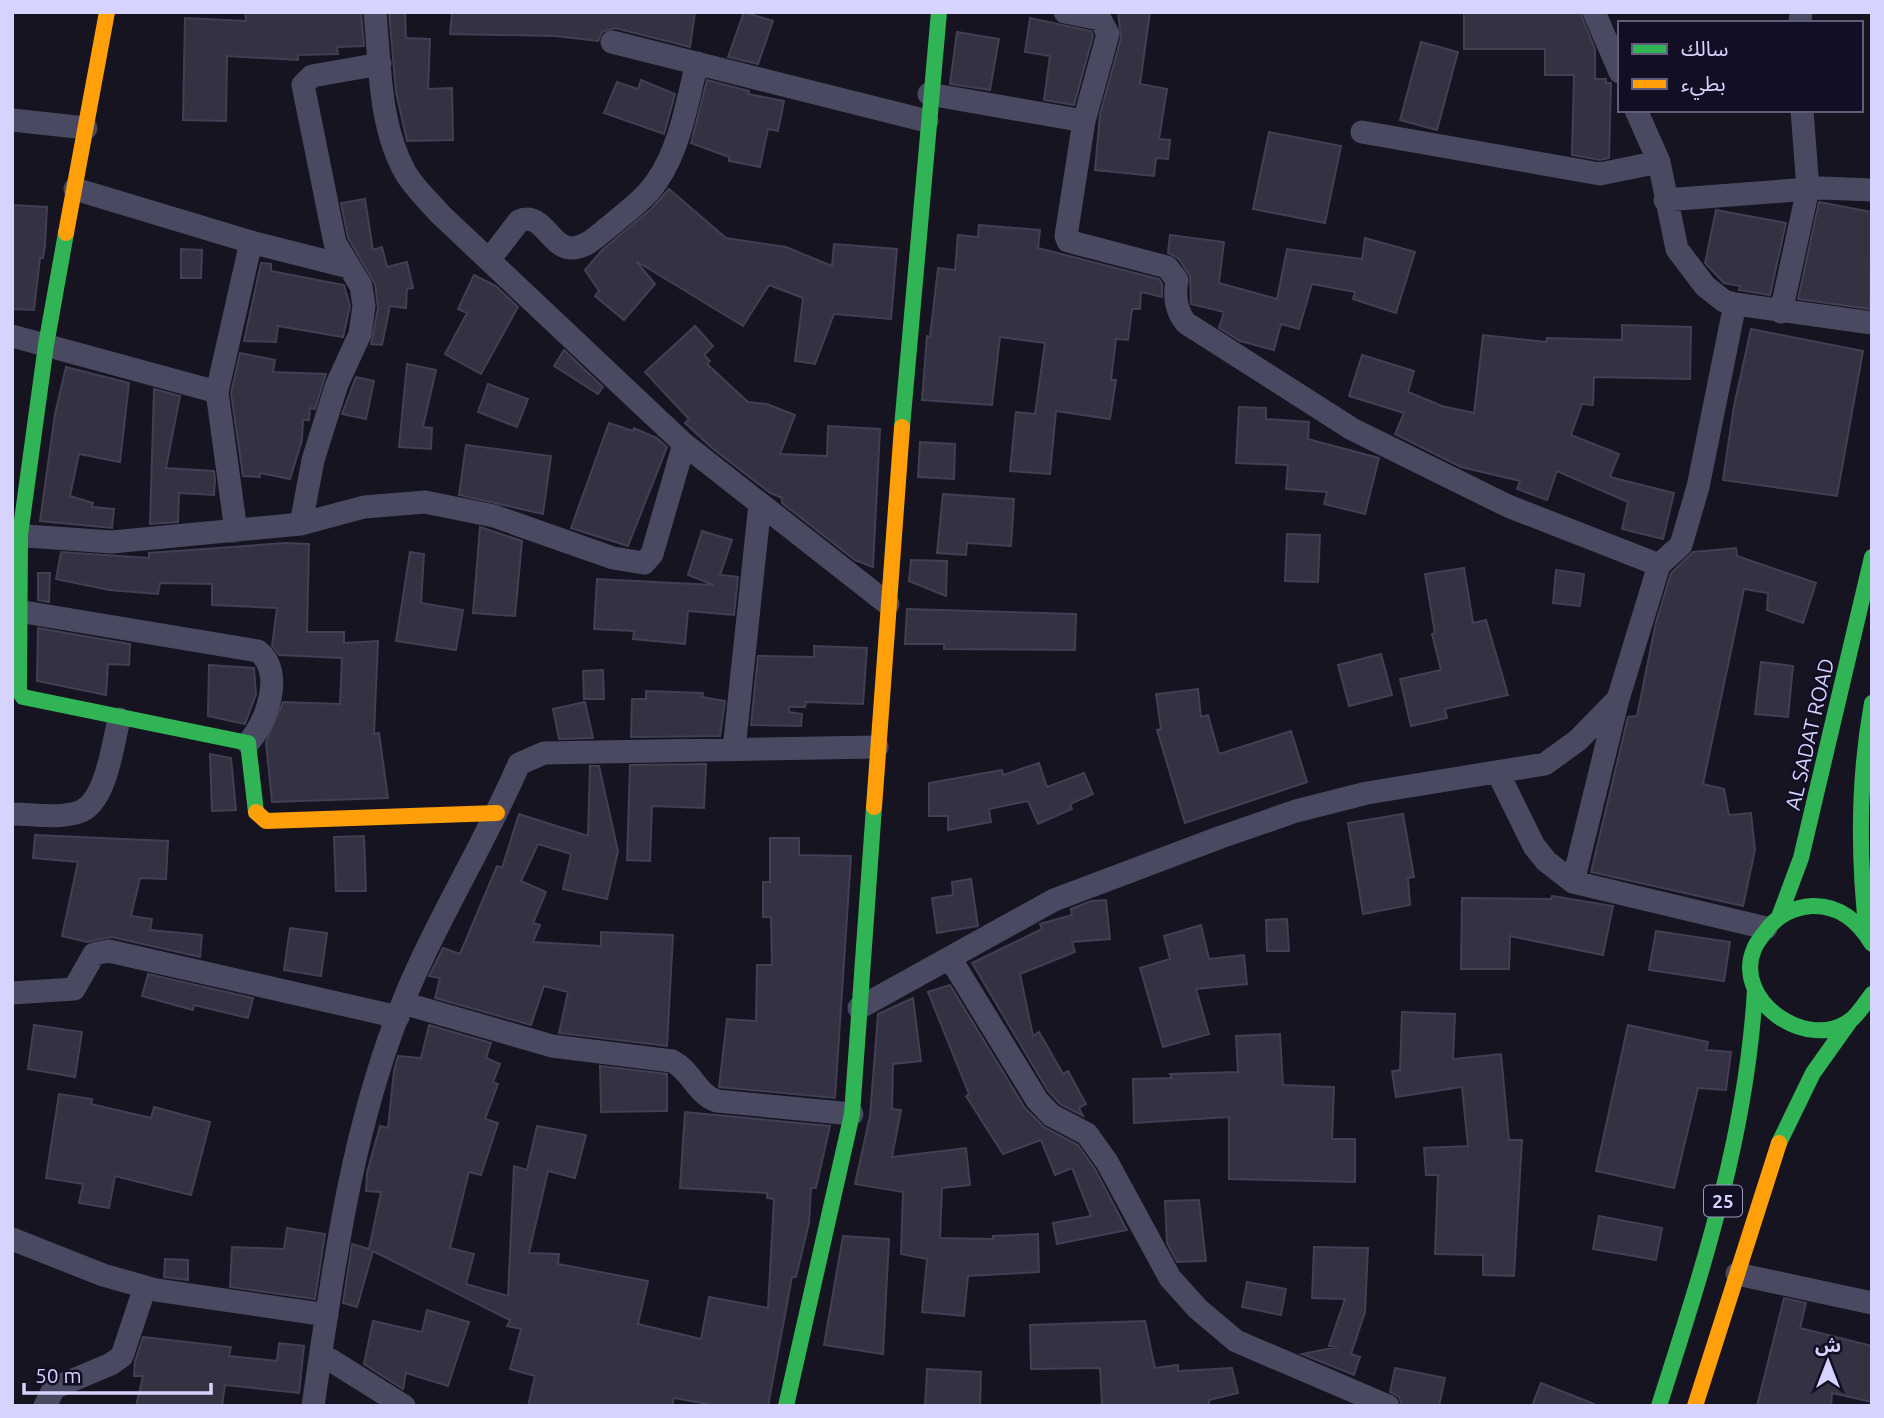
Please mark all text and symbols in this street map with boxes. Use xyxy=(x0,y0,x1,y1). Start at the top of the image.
legend xyxy=(1618,21,1863,112)
text: سالك xyxy=(1681,36,1728,60)
text: بطيء xyxy=(1681,71,1726,100)
street label: AL SADAT ROAD xyxy=(1780,656,1838,812)
road number: 25 xyxy=(1704,1186,1742,1217)
north arrow xyxy=(1793,1327,1863,1397)
text: ش xyxy=(1815,1334,1841,1356)
scale bar xyxy=(24,1352,212,1396)
text: 50 m xyxy=(35,1363,82,1387)

